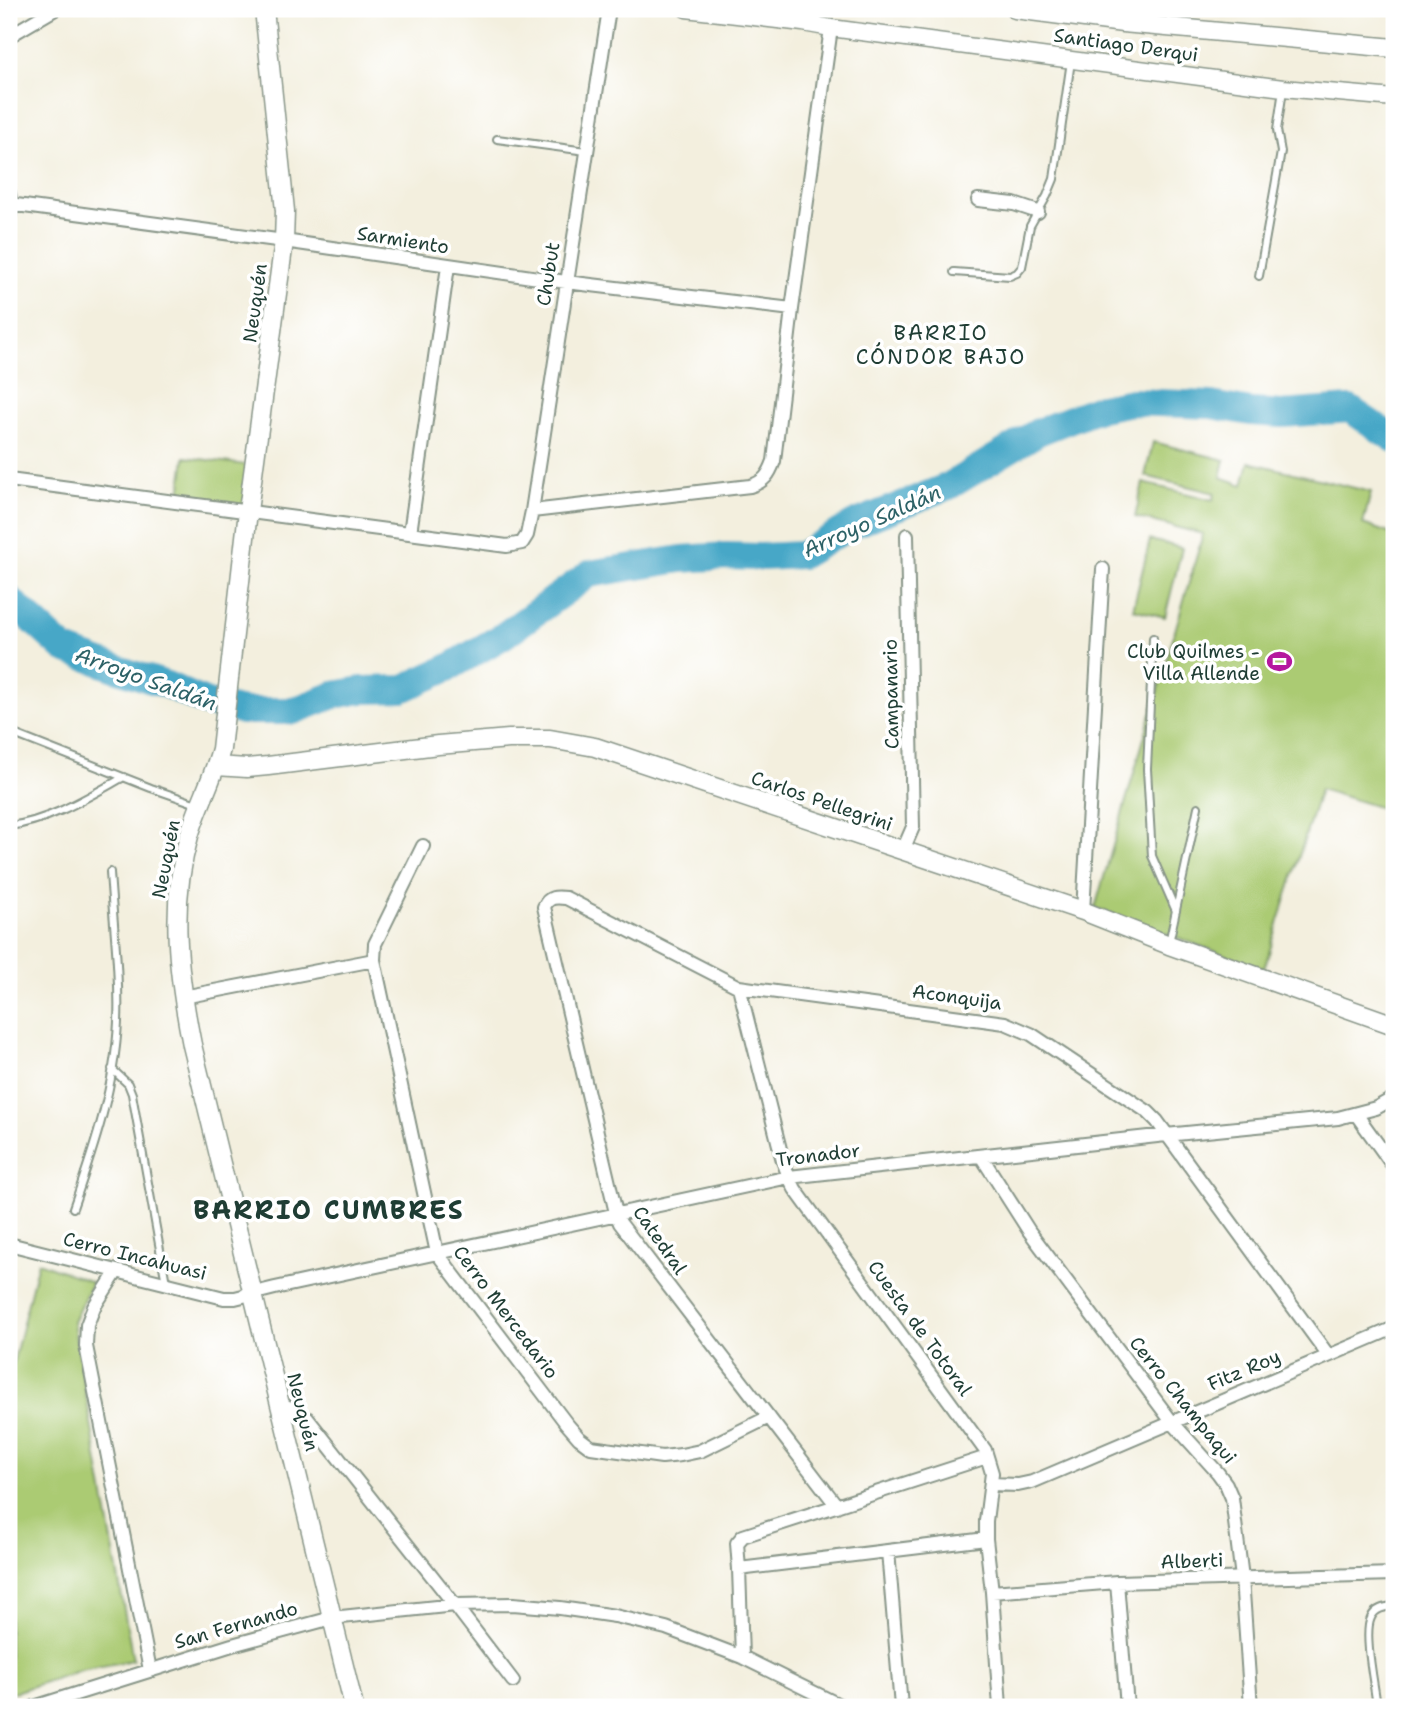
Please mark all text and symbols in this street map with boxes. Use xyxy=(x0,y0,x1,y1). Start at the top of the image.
street label: Santiago Derqui xyxy=(1052,22,1200,68)
street label: Sarmiento xyxy=(355,220,451,260)
street label: Chubut xyxy=(531,240,565,308)
street label: Neuquén xyxy=(237,262,273,344)
district label: BARRIO CÓNDOR BAJO xyxy=(856,319,1026,371)
water label: Arroyo Saldán xyxy=(799,478,945,564)
street label: Campanario xyxy=(878,639,904,749)
place label: Club Quilmes - Villa Allende xyxy=(1127,639,1260,686)
water label: Arroyo Saldán xyxy=(72,640,220,718)
sports icon: Club Quilmes - Villa Allende xyxy=(1266,648,1294,676)
street label: Carlos Pellegrini xyxy=(748,765,896,837)
street label: Neuquén xyxy=(146,817,186,901)
street label: Aconquija xyxy=(911,978,1004,1016)
street label: Tronador xyxy=(774,1137,862,1173)
district label: BARRIO CUMBRES xyxy=(193,1192,465,1227)
street label: Catedral xyxy=(627,1201,693,1279)
street label: Cerro Incahuasi xyxy=(61,1226,209,1286)
street label: Cerro Mercedario xyxy=(448,1240,564,1384)
street label: Cuesta de Totoral xyxy=(862,1255,978,1401)
street label: Cerro Champaqui xyxy=(1124,1331,1242,1469)
street label: Fitz Roy xyxy=(1204,1344,1284,1396)
street label: Neuquén xyxy=(281,1370,325,1454)
street label: Alberti xyxy=(1160,1547,1224,1575)
street label: San Fernando xyxy=(172,1595,300,1655)

